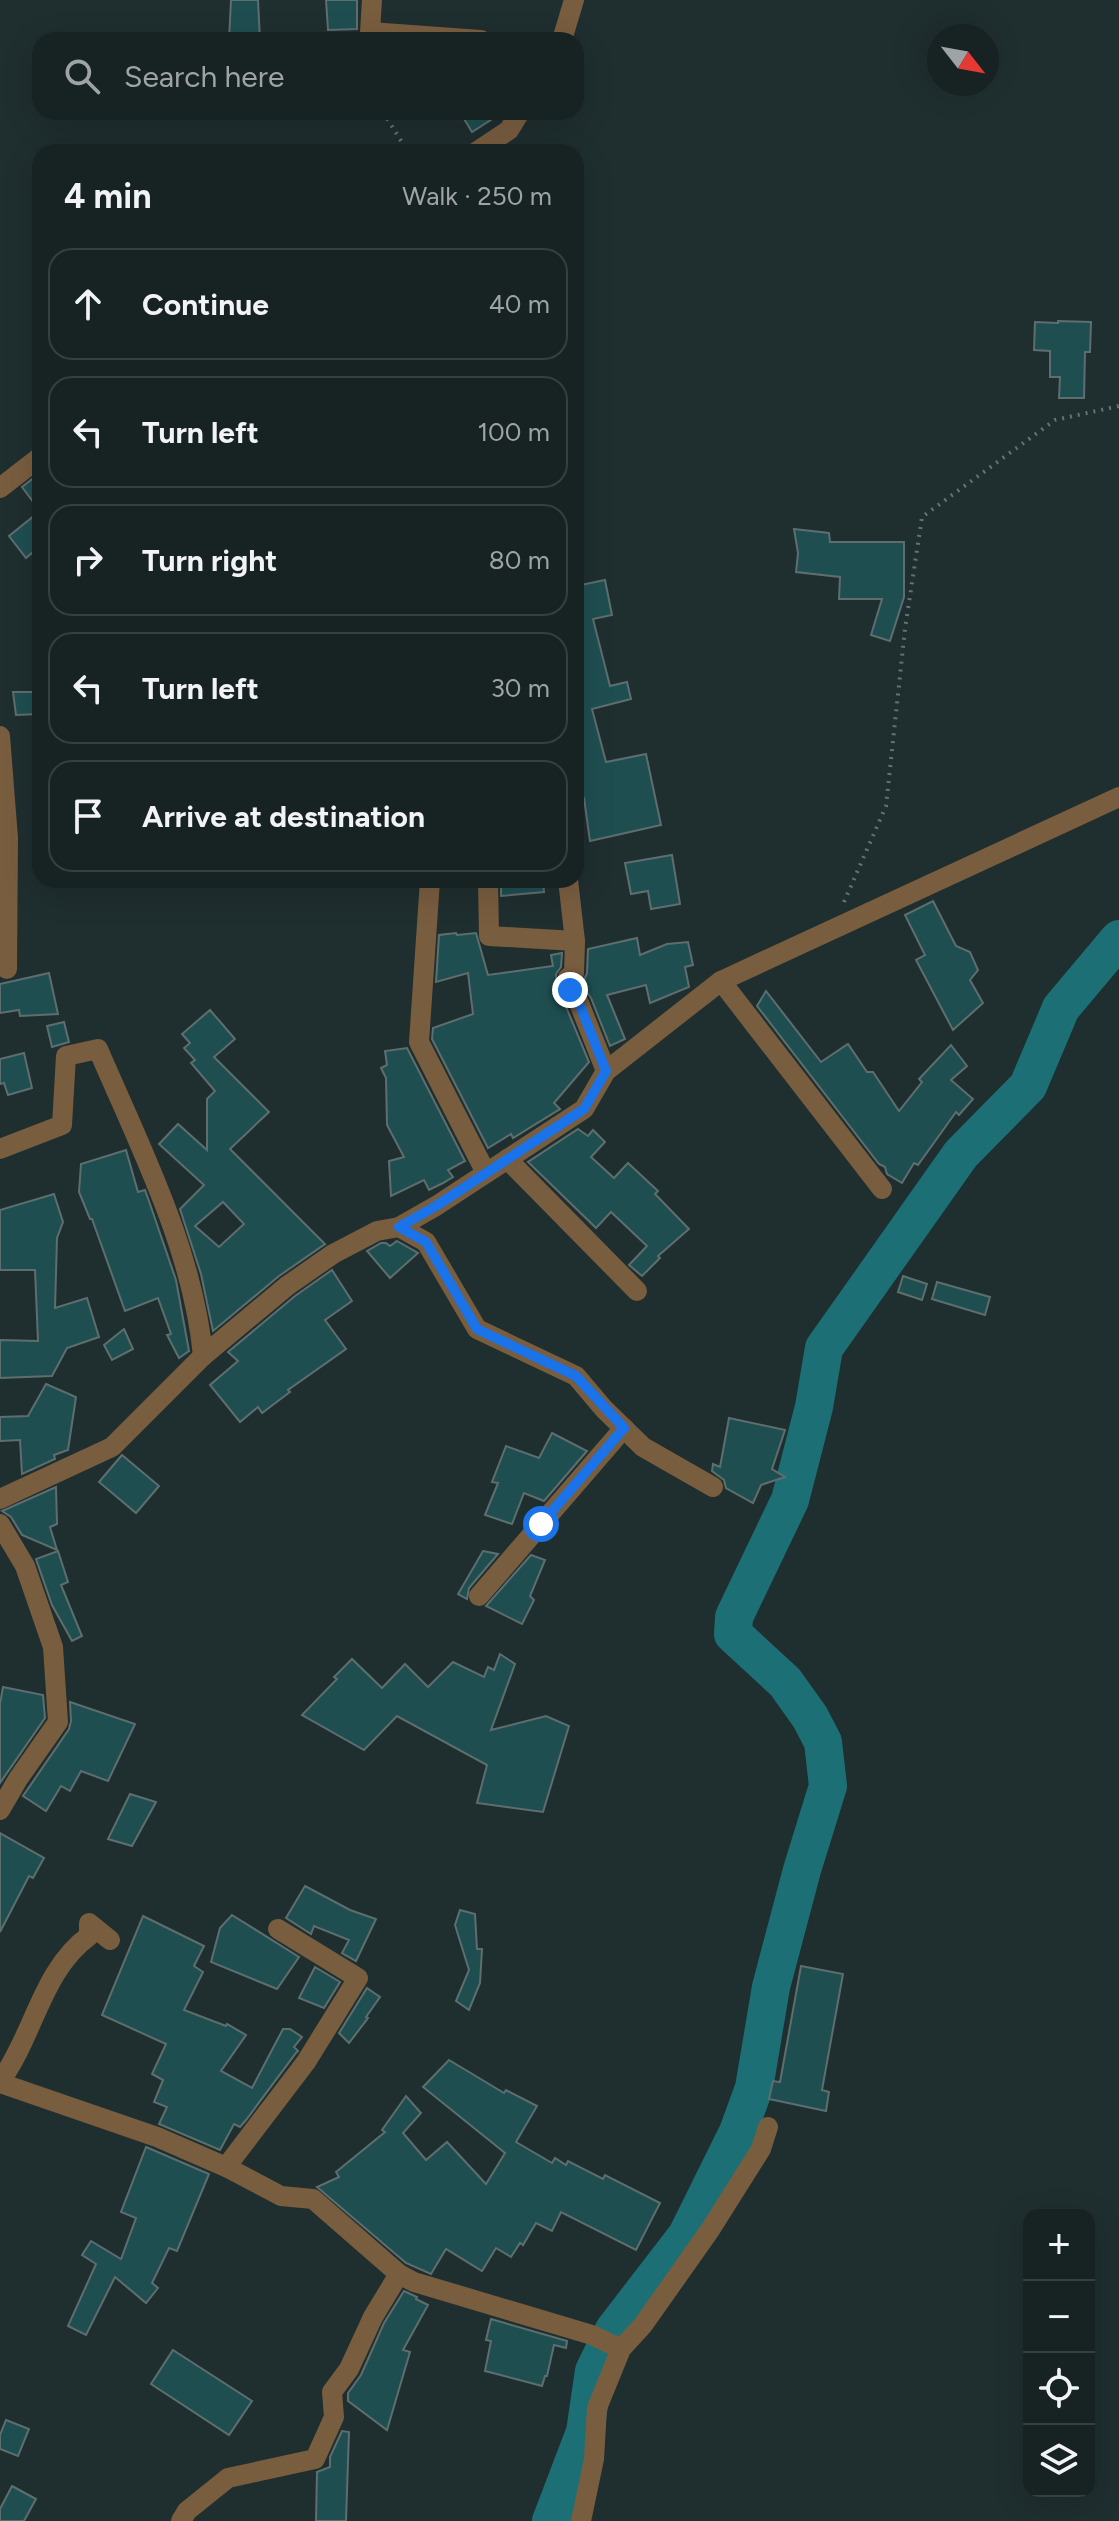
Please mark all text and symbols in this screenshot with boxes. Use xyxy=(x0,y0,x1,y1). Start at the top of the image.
north arrow xyxy=(927,24,999,96)
search box xyxy=(32,32,584,120)
icon: search xyxy=(60,54,104,98)
text: Search here xyxy=(124,58,284,95)
text: 4 min xyxy=(64,176,151,217)
text: Walk · 250 m xyxy=(402,180,552,212)
icon: ahead xyxy=(66,282,110,326)
text: Continue xyxy=(142,286,269,323)
text: 40 m xyxy=(489,288,550,320)
icon: left xyxy=(66,410,110,454)
text: Turn left xyxy=(142,414,259,451)
text: 100 m xyxy=(477,416,550,448)
icon: right xyxy=(66,538,110,582)
text: Turn right xyxy=(142,542,277,579)
text: 80 m xyxy=(489,544,550,576)
icon: left xyxy=(66,666,110,710)
text: Turn left xyxy=(142,670,259,707)
text: 30 m xyxy=(491,672,550,704)
icon: arrive xyxy=(66,794,110,838)
text: Arrive at destination xyxy=(142,798,425,835)
route end xyxy=(552,972,588,1008)
route start xyxy=(523,1506,559,1542)
map controls xyxy=(1023,2209,1095,2497)
button: + xyxy=(1023,2209,1095,2281)
button: − xyxy=(1023,2281,1095,2353)
button: locate xyxy=(1023,2353,1095,2425)
button: layers xyxy=(1023,2425,1095,2497)

